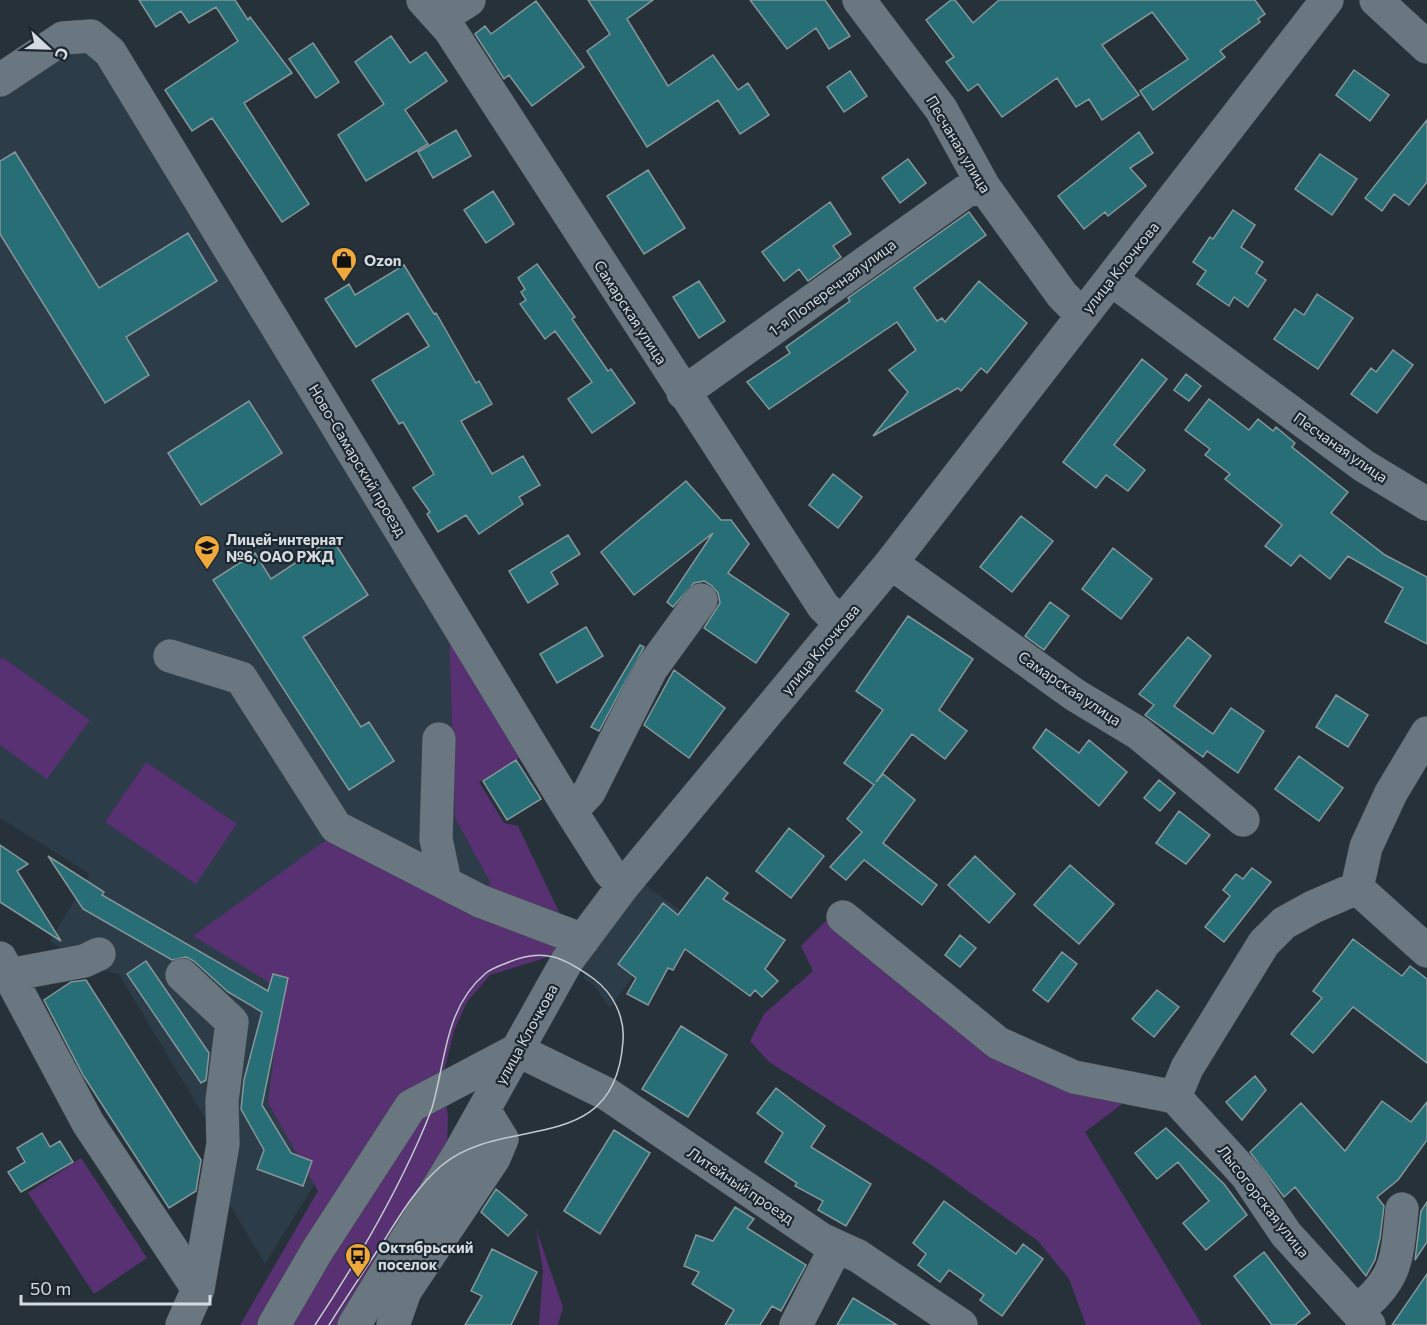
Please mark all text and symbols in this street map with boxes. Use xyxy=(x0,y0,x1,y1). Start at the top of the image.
north arrow xyxy=(18,18,78,78)
text: С xyxy=(51,45,73,62)
street label: Песчаная улица xyxy=(923,92,995,196)
street label: улица Клочкова xyxy=(1078,218,1162,316)
street label: 1-я Поперечная улица xyxy=(765,235,899,339)
shop icon: Ozon xyxy=(329,245,359,283)
place label: Ozon xyxy=(364,251,402,269)
street label: Самарская улица xyxy=(591,257,671,367)
street label: Ново-Самарский проезд xyxy=(305,381,411,540)
street label: Песчаная улица xyxy=(1291,408,1391,486)
place label: Лицей-интернат №6, ОАО РЖД xyxy=(226,530,343,565)
school or university icon: Лицей-интернат №6, ОАО РЖД xyxy=(192,533,222,571)
street label: улица Клочкова xyxy=(777,600,863,698)
street label: Самарская улица xyxy=(1015,647,1125,729)
street label: улица Клочкова xyxy=(491,981,561,1087)
street label: Лысогорская улица xyxy=(1215,1141,1313,1261)
street label: Литейный проезд xyxy=(684,1143,798,1227)
place label: Октябрьский поселок xyxy=(378,1238,474,1273)
bus stop icon: Октябрьский поселок xyxy=(343,1241,373,1279)
scale bar xyxy=(21,1268,210,1306)
text: 50 m xyxy=(30,1277,71,1299)

